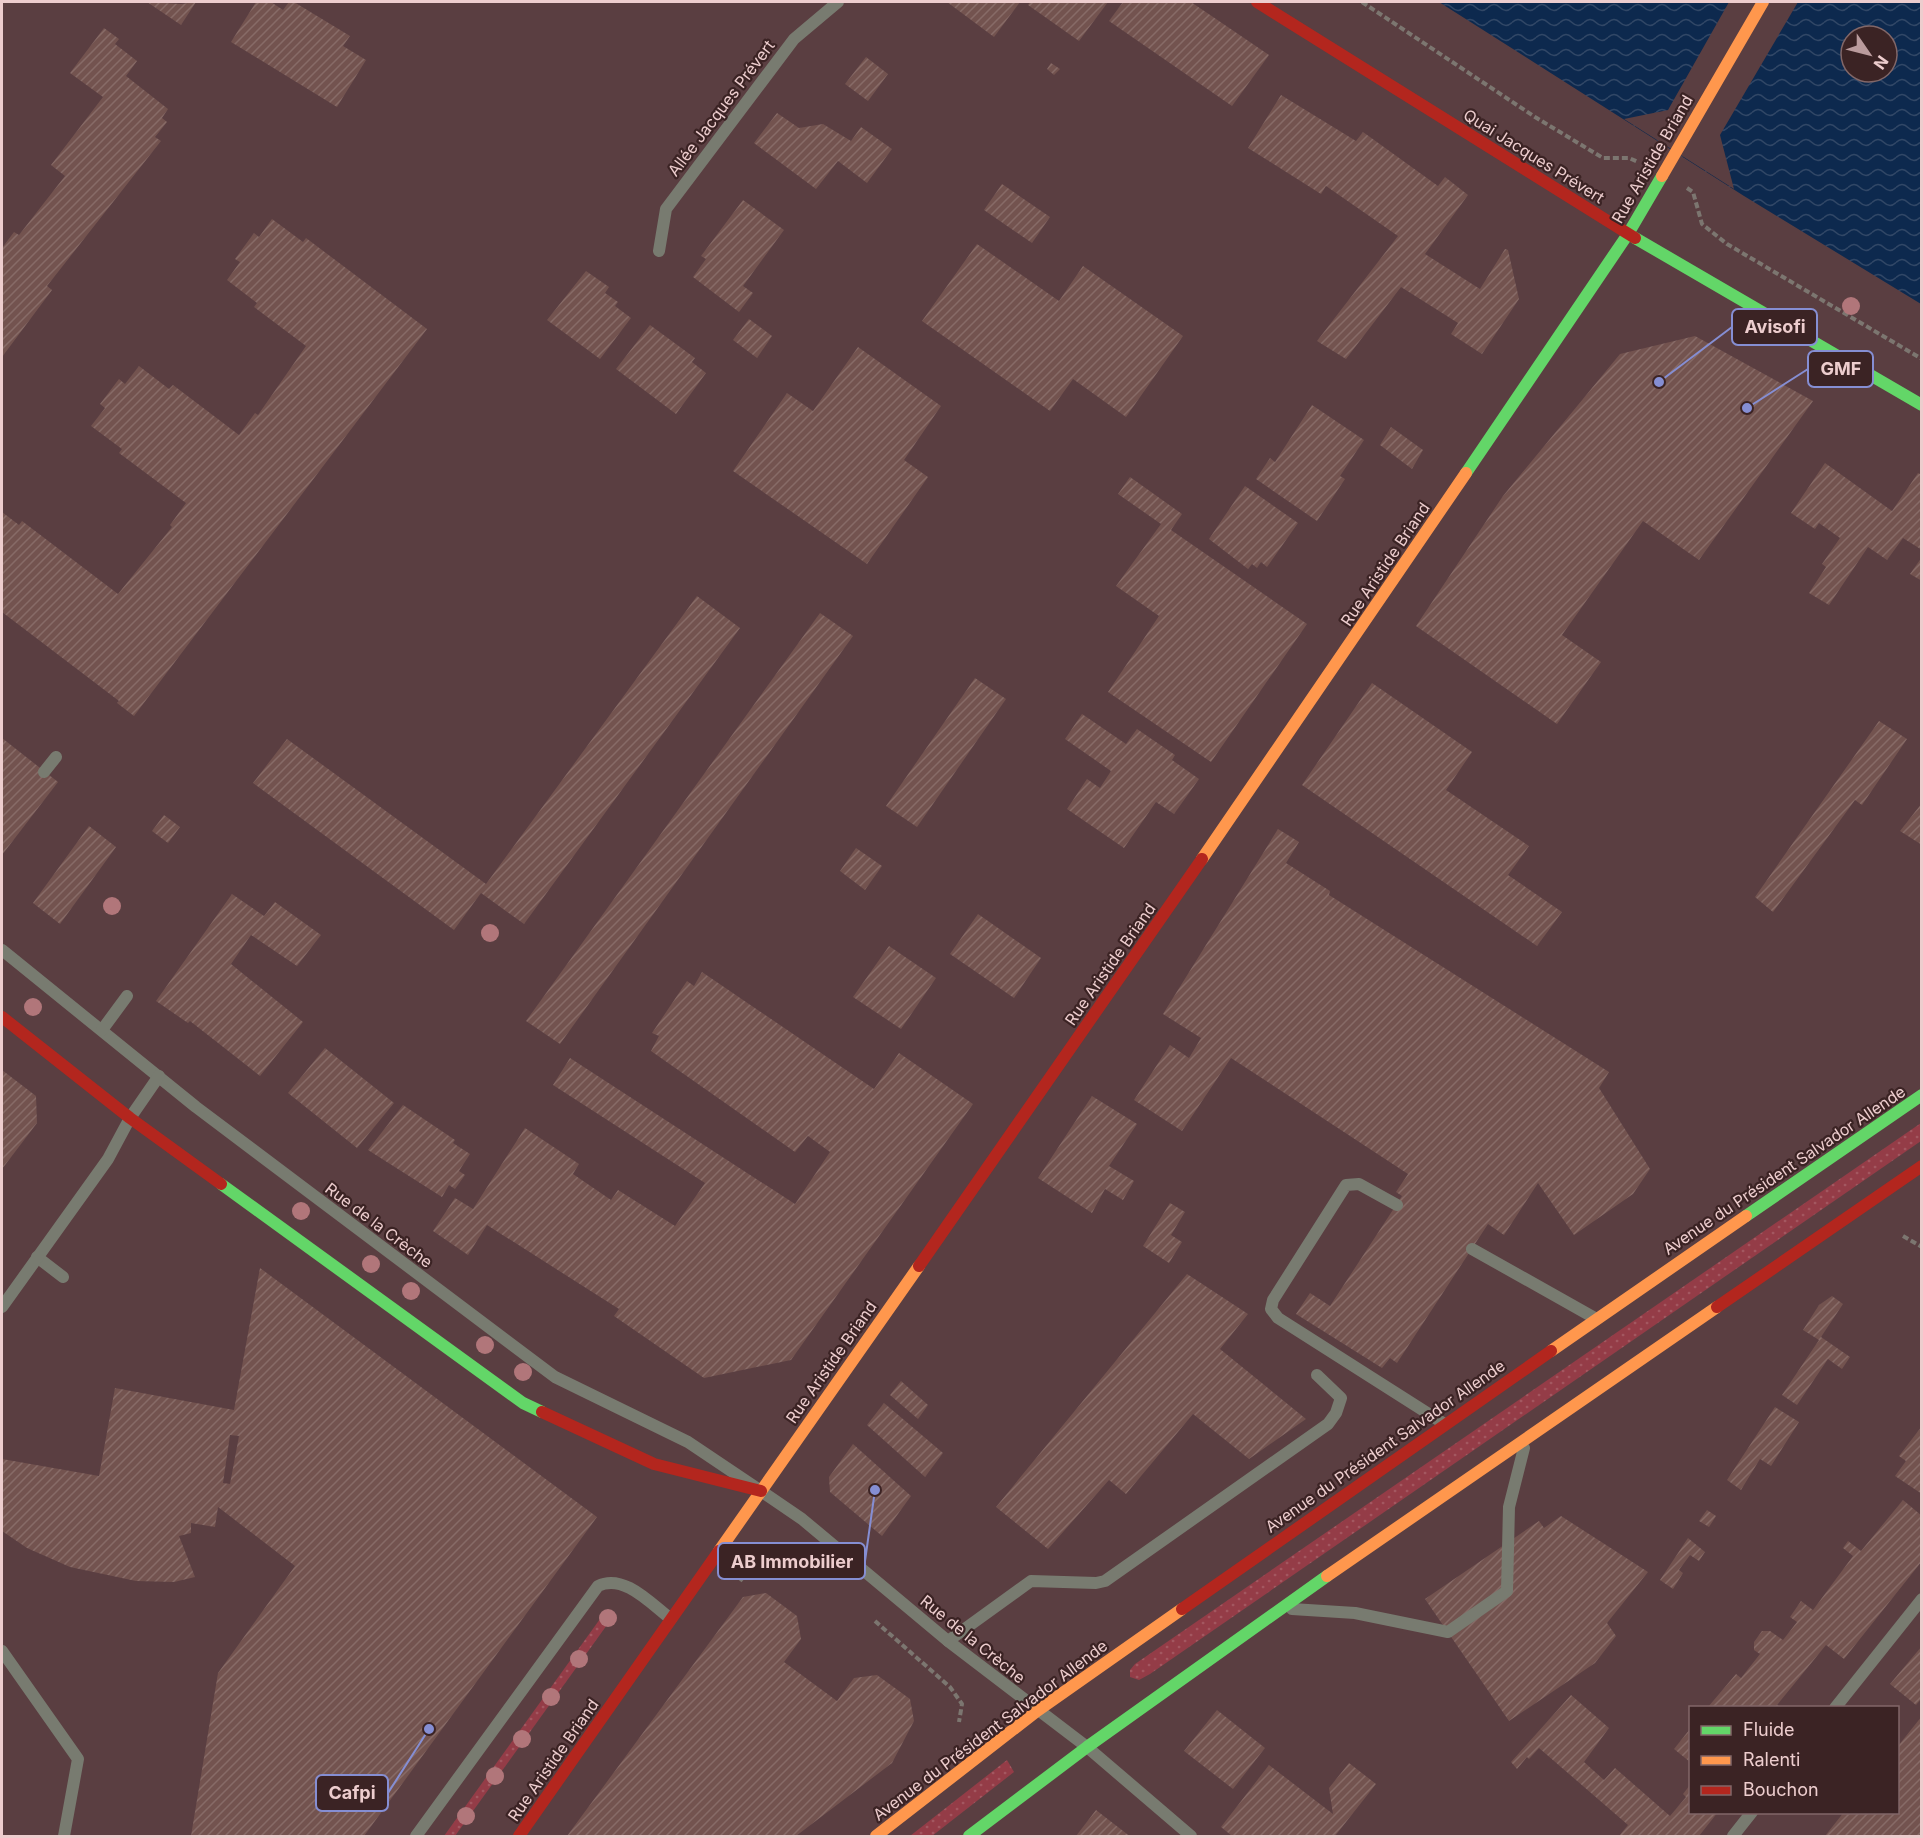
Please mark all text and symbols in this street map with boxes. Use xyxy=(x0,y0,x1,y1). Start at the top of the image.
north arrow xyxy=(1839,24,1899,84)
street label: Allée Jacques Prévert xyxy=(663,36,779,180)
text: N xyxy=(1870,52,1893,73)
street label: Rue Aristide Briand xyxy=(1607,91,1697,227)
street label: Quai Jacques Prévert xyxy=(1460,105,1608,207)
callout: Avisofi xyxy=(1732,309,1817,345)
text: Avisofi xyxy=(1744,316,1806,337)
callout: GMF xyxy=(1808,351,1873,387)
text: GMF xyxy=(1821,358,1861,379)
street label: Rue Aristide Briand xyxy=(1336,498,1434,630)
street label: Rue Aristide Briand xyxy=(1060,899,1160,1029)
street label: Avenue du Président Salvador Allende xyxy=(1659,1081,1909,1259)
street label: Rue de la Crèche xyxy=(321,1178,437,1272)
street label: Rue Aristide Briand xyxy=(781,1297,881,1427)
street label: Avenue du Président Salvador Allende xyxy=(1261,1355,1509,1537)
callout: AB Immobilier xyxy=(718,1543,865,1579)
text: AB Immobilier xyxy=(731,1551,853,1572)
street label: Rue de la Crèche xyxy=(916,1591,1030,1687)
street label: Avenue du Président Salvador Allende xyxy=(869,1635,1111,1825)
street label: Rue Aristide Briand xyxy=(503,1695,603,1825)
legend xyxy=(1689,1706,1899,1814)
text: Fluide xyxy=(1743,1719,1795,1740)
text: Ralenti xyxy=(1743,1749,1800,1770)
callout: Cafpi xyxy=(316,1775,388,1811)
text: Bouchon xyxy=(1743,1779,1819,1800)
text: Cafpi xyxy=(328,1782,376,1803)

